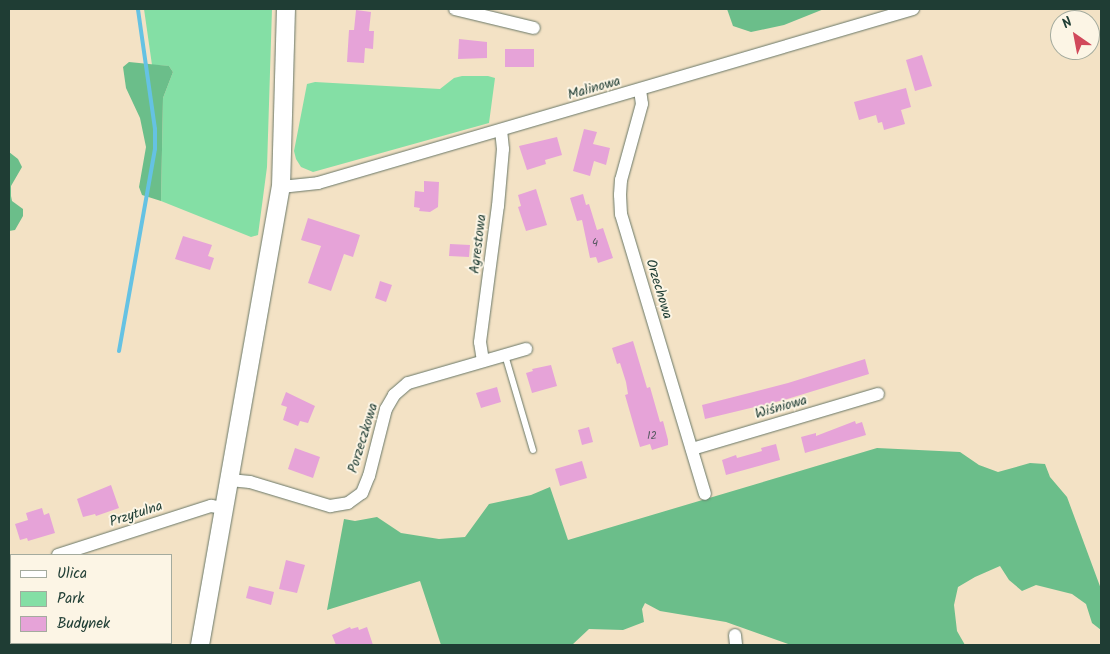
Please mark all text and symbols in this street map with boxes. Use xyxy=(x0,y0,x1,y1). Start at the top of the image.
north arrow xyxy=(1050,10,1100,60)
text: N xyxy=(1058,12,1077,35)
street label: Malinowa xyxy=(566,72,622,104)
street label: Agrestowa xyxy=(466,213,490,275)
house number: 4 xyxy=(592,236,598,250)
street label: Orzechowa xyxy=(642,257,676,321)
street label: Wiśniowa xyxy=(753,392,809,422)
street label: Porzeczkowa xyxy=(344,401,382,475)
house number: 12 xyxy=(647,429,657,443)
street label: Przytulna xyxy=(107,498,165,530)
legend xyxy=(10,554,172,644)
text: Ulica xyxy=(57,562,87,586)
text: Park xyxy=(57,587,84,611)
text: Budynek xyxy=(57,612,110,636)

